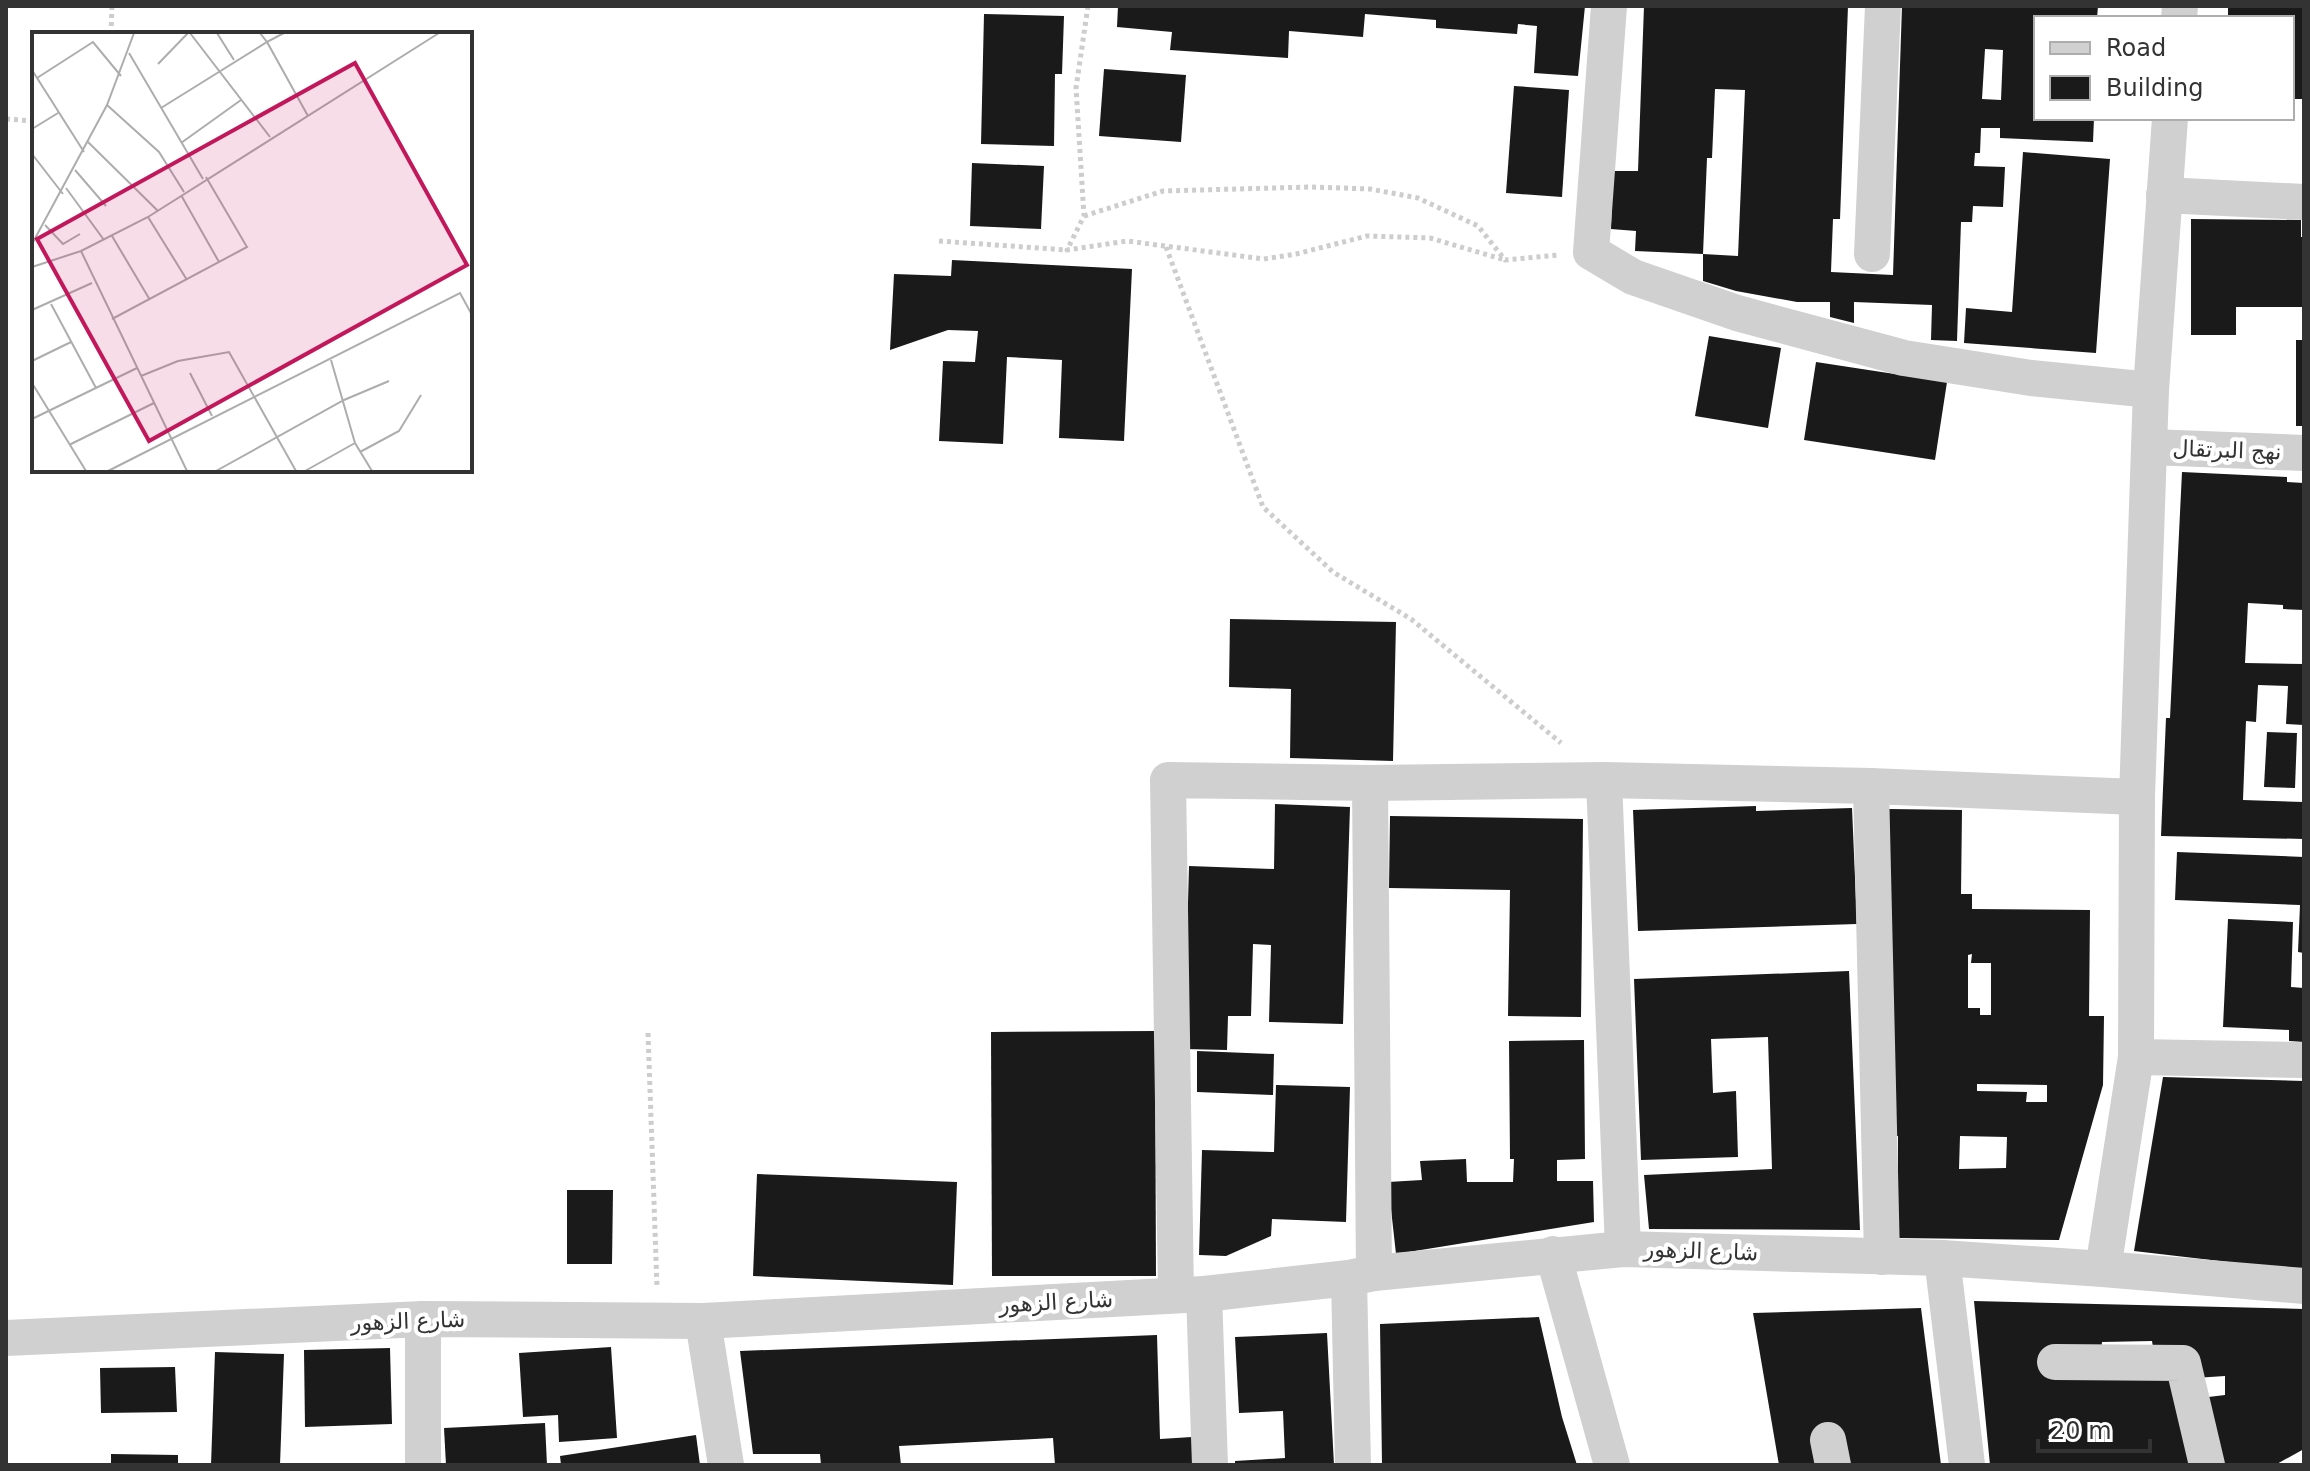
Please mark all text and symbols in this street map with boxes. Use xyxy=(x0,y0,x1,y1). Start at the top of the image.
legend xyxy=(2034,16,2294,120)
inset map xyxy=(32,32,472,472)
text: Road xyxy=(2106,34,2166,62)
text: Building xyxy=(2106,74,2203,102)
street label: نهج البرتقال xyxy=(2172,436,2282,464)
street label: شارع الزهور xyxy=(1642,1236,1759,1265)
street label: شارع الزهور xyxy=(997,1287,1114,1318)
street label: شارع الزهور xyxy=(349,1307,466,1336)
scale bar xyxy=(2038,1403,2150,1453)
text: 20 m xyxy=(2050,1417,2112,1445)

